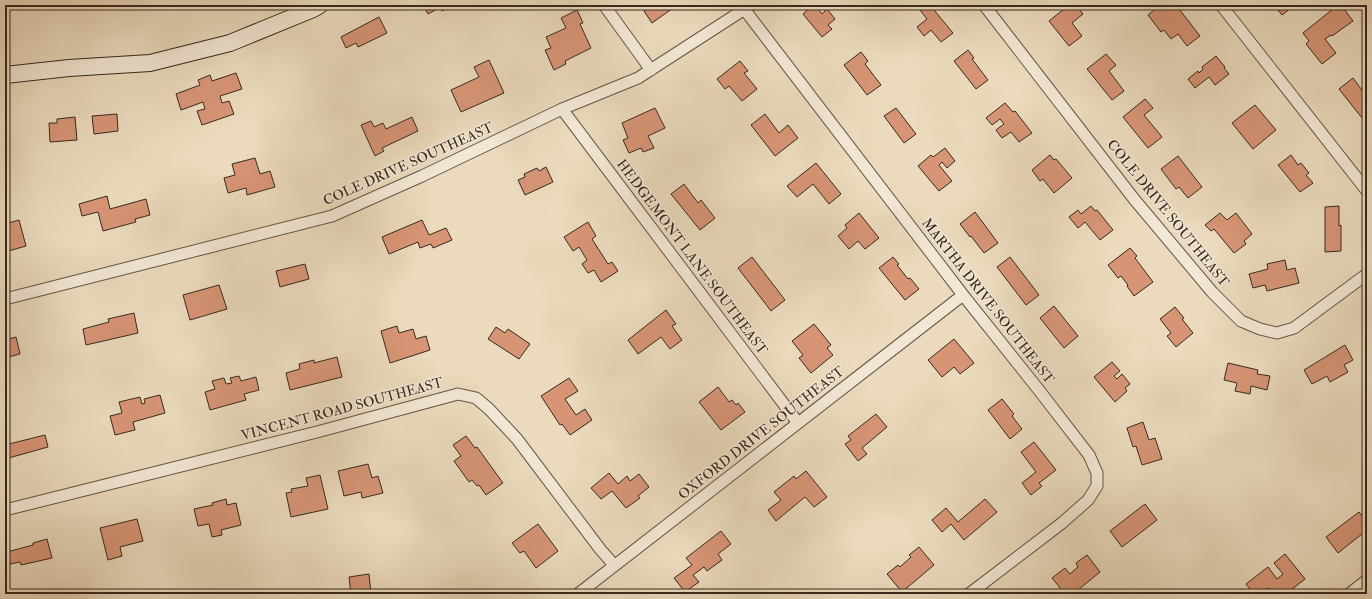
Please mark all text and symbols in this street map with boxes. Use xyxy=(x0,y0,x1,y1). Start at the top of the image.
street label: COLE DRIVE SOUTHEAST xyxy=(320,119,496,209)
street label: COLE DRIVE SOUTHEAST xyxy=(1103,136,1233,290)
street label: HEDGEMONT LANE SOUTHEAST xyxy=(613,156,771,358)
street label: MARTHA DRIVE SOUTHEAST xyxy=(918,215,1058,388)
street label: OXFORD DRIVE SOUTHEAST xyxy=(675,363,848,503)
street label: VINCENT ROAD SOUTHEAST xyxy=(239,374,445,444)

